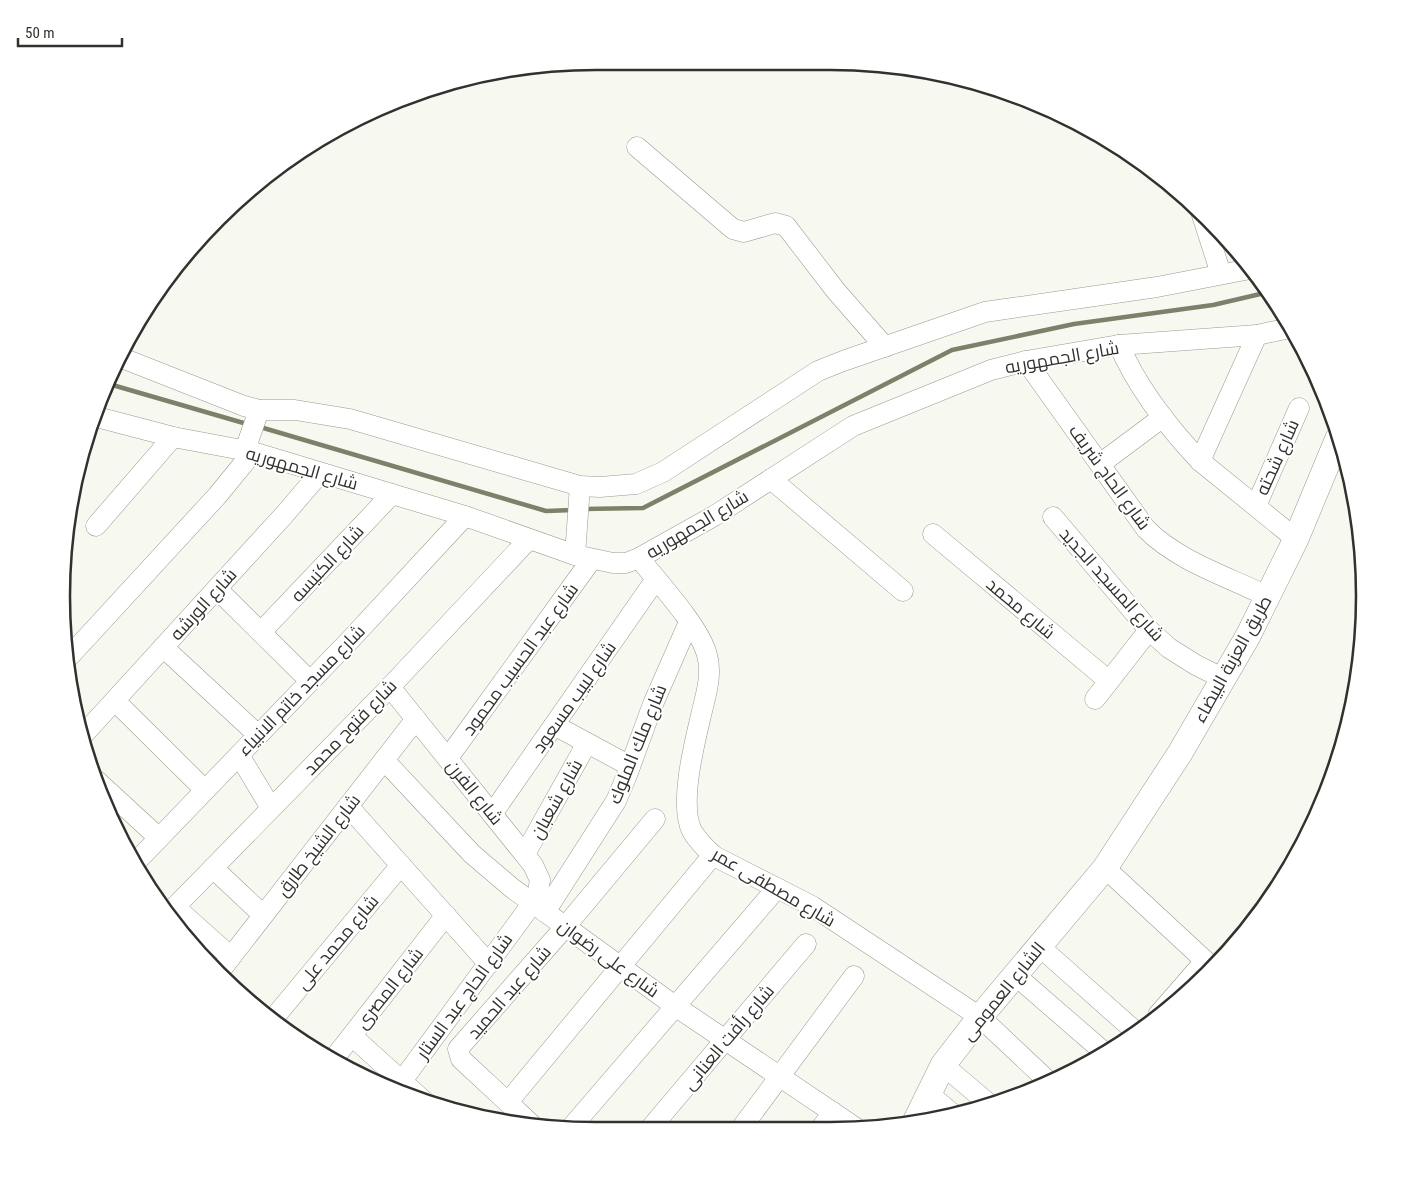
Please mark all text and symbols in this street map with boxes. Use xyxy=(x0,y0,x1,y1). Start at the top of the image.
scale bar xyxy=(18,15,121,47)
text: 50 m xyxy=(25,24,55,42)
street label: شارع الجمهوريه xyxy=(1003,337,1121,379)
street label: شارع شحته xyxy=(1251,416,1305,499)
street label: شارع الحاج شريف xyxy=(1063,420,1155,535)
street label: شارع الجمهوريه xyxy=(243,442,360,496)
street label: شارع الجمهوريه xyxy=(642,485,753,564)
street label: شارع الكنيسه xyxy=(286,520,369,607)
street label: شارع المسجد الجديد xyxy=(1054,523,1169,647)
street label: شارع الورشه xyxy=(165,564,242,646)
street label: شارع محمد xyxy=(981,573,1060,644)
street label: شارع عبد الحسيب محمود xyxy=(458,579,584,740)
street label: طريق العزبة البيضاء xyxy=(1188,592,1277,727)
street label: شارع مسجد خاتم الانبياء xyxy=(233,620,370,761)
street label: شارع لبيب مسعود xyxy=(528,637,622,758)
street label: شارع فتوح محمد xyxy=(299,675,402,780)
street label: شارع ملك الملوك xyxy=(603,681,672,808)
street label: شارع الفرن xyxy=(441,755,508,830)
street label: شارع شعبان xyxy=(526,755,588,844)
street label: شارع الشيخ طارق xyxy=(272,790,366,902)
street label: شارع مصطفى عمر xyxy=(707,843,839,933)
street label: شارع محمد على xyxy=(291,890,384,995)
street label: شارع على رضوان xyxy=(553,914,663,1003)
street label: شارع الحاج عبد الستار xyxy=(411,929,518,1065)
street label: الشارع العمومى xyxy=(957,938,1051,1046)
street label: شارع عبد الحميد xyxy=(463,941,557,1044)
street label: شارع المصرى xyxy=(351,943,429,1034)
street label: شارع رأفت العنانى xyxy=(678,980,780,1095)

